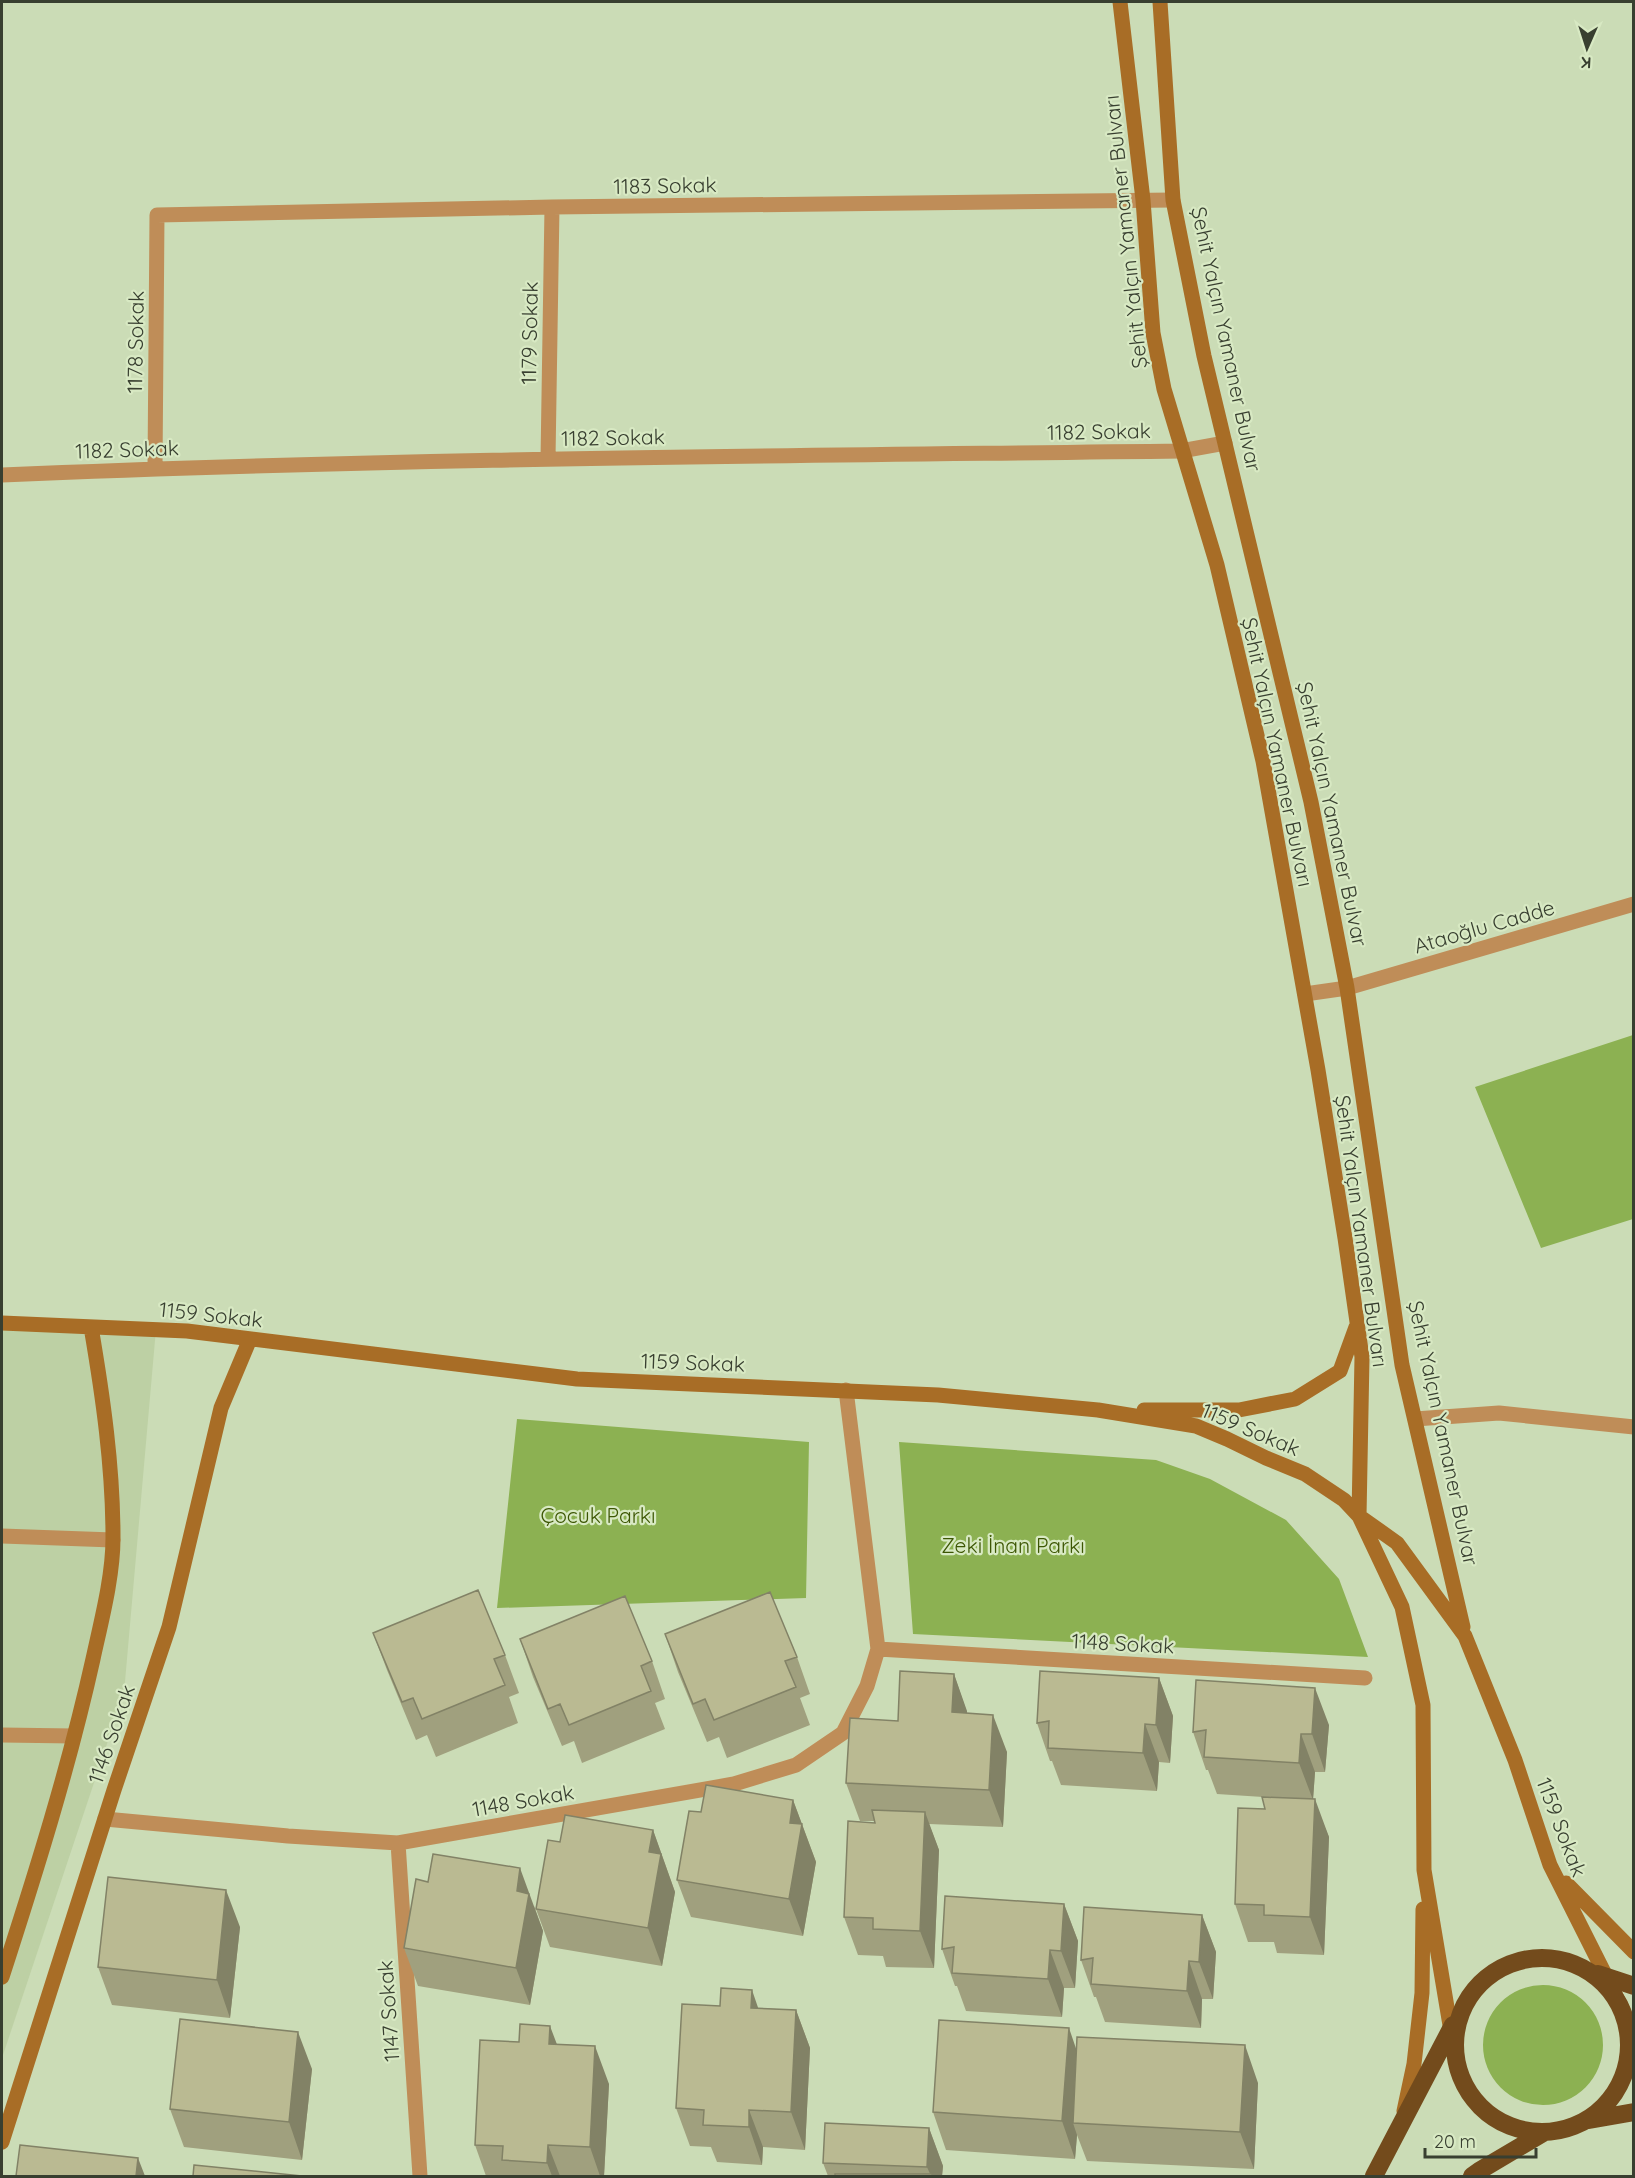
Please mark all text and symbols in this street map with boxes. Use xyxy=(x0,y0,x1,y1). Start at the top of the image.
north arrow xyxy=(1557,18,1617,78)
text: K xyxy=(1580,53,1592,73)
street label: Şehit Yalçın Yamaner Bulvarı xyxy=(1098,94,1152,370)
street label: 1183 Sokak xyxy=(613,171,717,199)
street label: Şehit Yalçın Yamaner Bulvar xyxy=(1186,204,1268,474)
street label: 1179 Sokak xyxy=(515,281,543,385)
street label: 1178 Sokak xyxy=(121,290,149,394)
street label: 1182 Sokak xyxy=(1047,417,1151,445)
street label: 1182 Sokak xyxy=(561,423,665,451)
street label: 1182 Sokak xyxy=(75,434,179,464)
street label: Şehit Yalçın Yamaner Bulvarı xyxy=(1237,615,1319,889)
street label: Şehit Yalçın Yamaner Bulvar xyxy=(1292,679,1374,949)
street label: Ataoğlu Cadde xyxy=(1411,893,1557,959)
street label: Şehit Yalçın Yamaner Bulvarı xyxy=(1330,1093,1394,1369)
street label: 1159 Sokak xyxy=(158,1296,264,1332)
street label: Şehit Yalçın Yamaner Bulvar xyxy=(1403,1298,1485,1568)
street label: 1159 Sokak xyxy=(641,1347,745,1377)
street label: 1159 Sokak xyxy=(1198,1397,1304,1461)
park label: Çocuk Parkı xyxy=(540,1502,656,1528)
park label: Zeki İnan Parkı xyxy=(941,1532,1085,1558)
street label: 1148 Sokak xyxy=(1071,1627,1175,1659)
street label: 1146 Sokak xyxy=(82,1681,140,1787)
street label: 1159 Sokak xyxy=(1531,1774,1593,1880)
street label: 1148 Sokak xyxy=(470,1778,576,1822)
street label: 1147 Sokak xyxy=(371,1959,405,2063)
scale bar xyxy=(1425,2121,1536,2159)
text: 20 m xyxy=(1434,2130,1476,2153)

